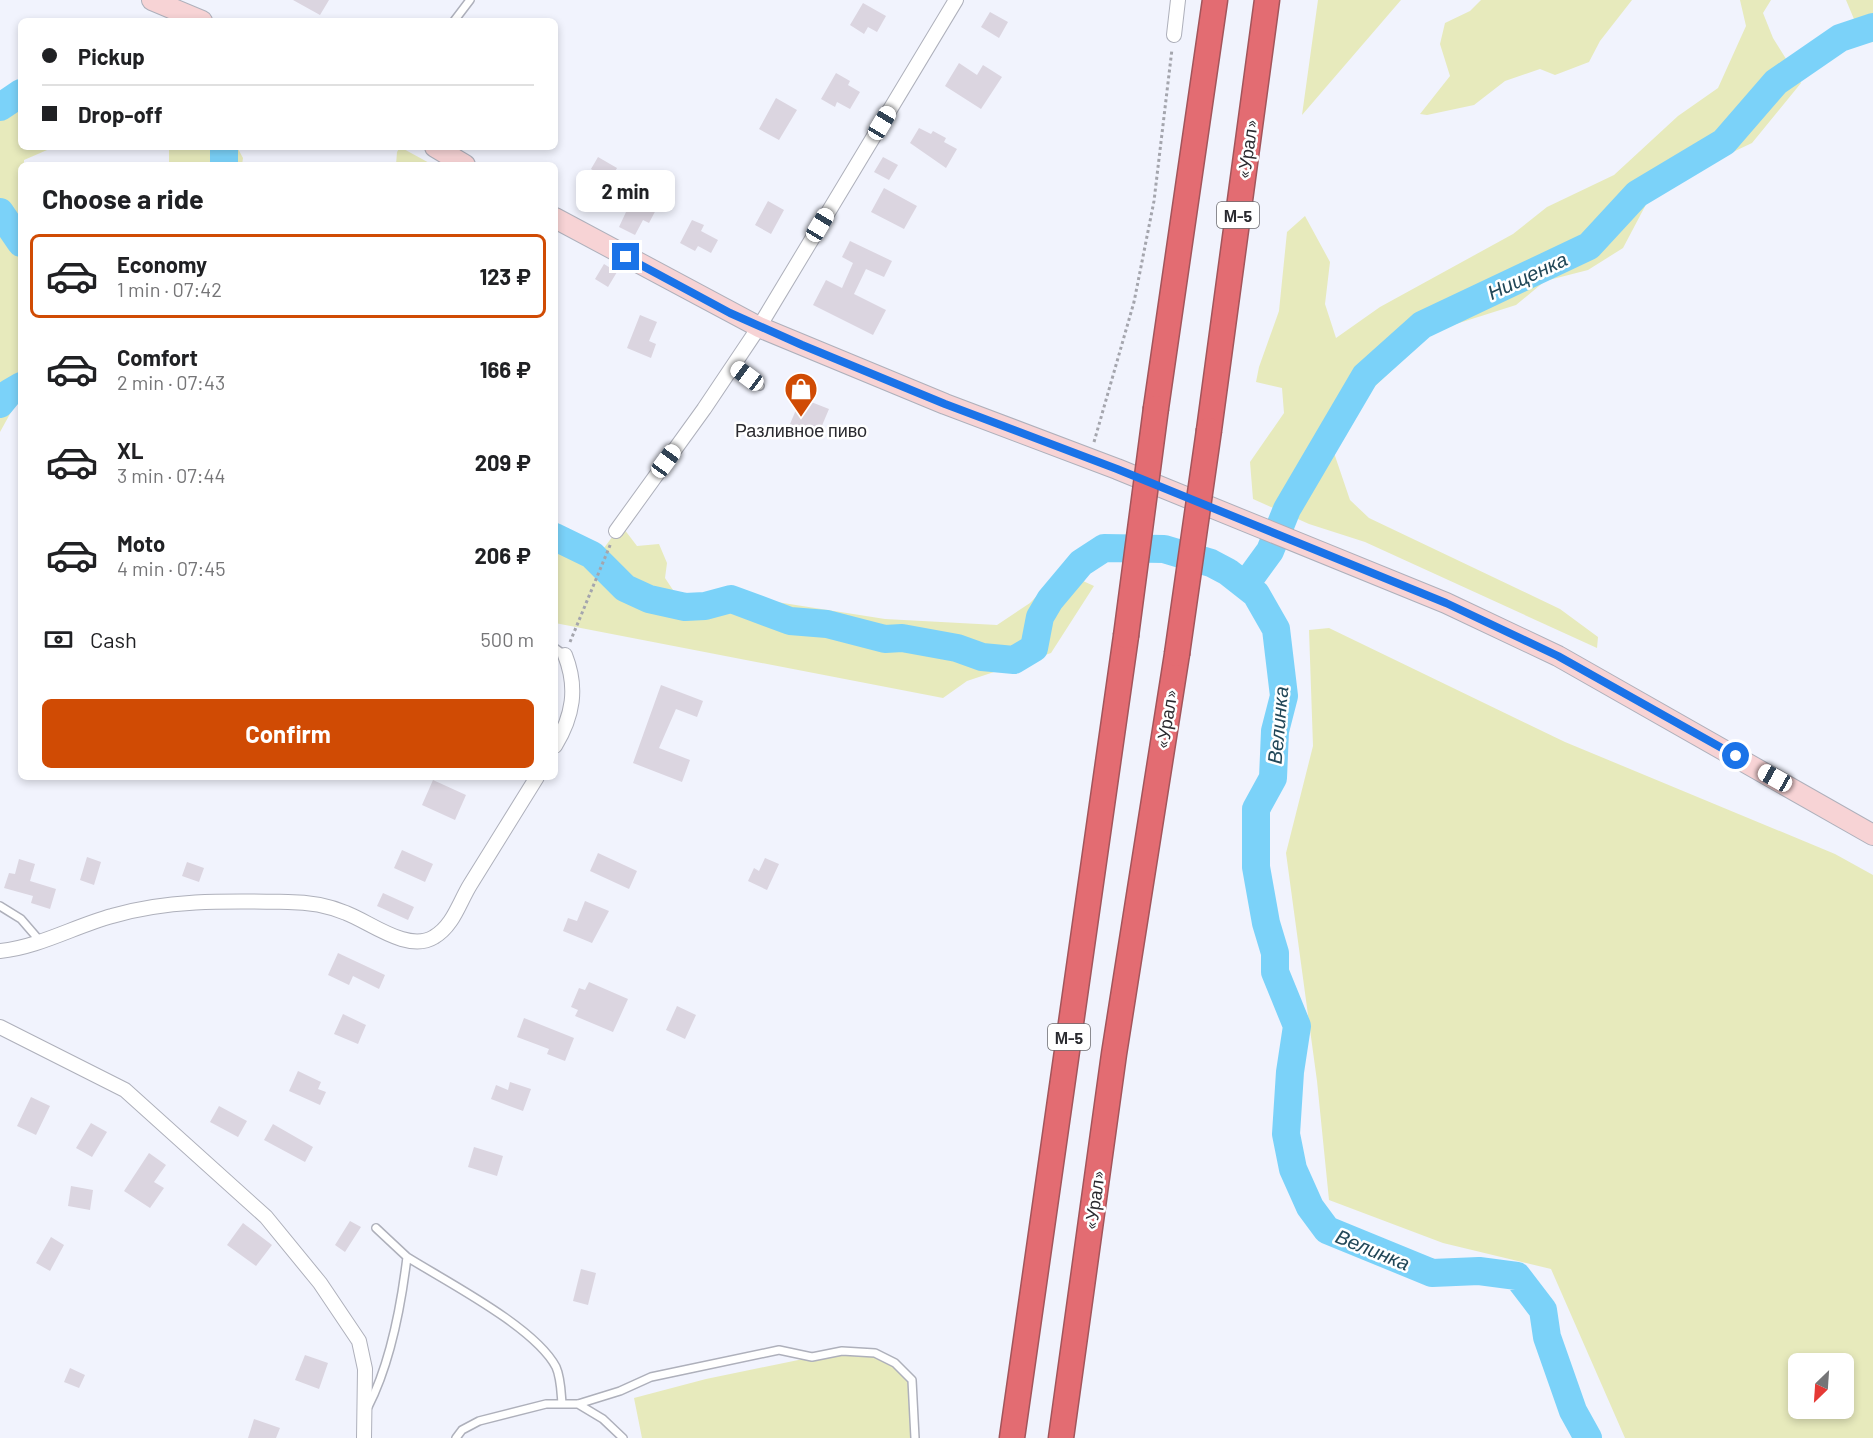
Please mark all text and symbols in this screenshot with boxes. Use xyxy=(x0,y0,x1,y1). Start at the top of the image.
text: Pickup xyxy=(78,43,145,69)
text: Drop-off xyxy=(78,101,162,127)
car xyxy=(865,103,899,143)
street label: «Урал» xyxy=(1232,117,1262,181)
callout: 2 min xyxy=(576,170,676,212)
text: 2 min xyxy=(602,179,649,203)
text: Choose a ride xyxy=(42,182,204,214)
road number: М-5 xyxy=(1217,202,1259,228)
car xyxy=(803,205,837,245)
route end xyxy=(612,243,639,270)
water label: Нищенка xyxy=(1483,246,1571,304)
icon: car xyxy=(45,249,99,303)
text: Economy xyxy=(117,251,207,277)
text: 123 ₽ xyxy=(479,263,531,289)
text: 1 min · 07:42 xyxy=(117,277,222,301)
icon: car xyxy=(45,342,99,396)
text: Comfort xyxy=(117,344,198,370)
text: 166 ₽ xyxy=(480,356,531,382)
car xyxy=(727,358,767,394)
text: 2 min · 07:43 xyxy=(117,370,225,394)
shop icon: Разливное пиво xyxy=(783,371,819,418)
place label: Разливное пиво xyxy=(735,419,867,441)
icon: car xyxy=(45,435,99,489)
text: XL xyxy=(117,437,143,463)
car xyxy=(648,441,684,481)
text: 209 ₽ xyxy=(475,449,531,475)
text: 3 min · 07:44 xyxy=(117,463,226,487)
icon: car xyxy=(45,528,99,582)
text: Moto xyxy=(117,530,165,556)
text: 206 ₽ xyxy=(475,542,531,568)
text: 4 min · 07:45 xyxy=(117,556,225,580)
icon: cash xyxy=(42,623,75,656)
text: Cash xyxy=(90,626,137,652)
text: 500 m xyxy=(481,627,534,651)
water label: Велинка xyxy=(1262,685,1292,765)
street label: «Урал» xyxy=(1150,687,1182,751)
button: Confirm xyxy=(42,699,534,768)
route start xyxy=(1722,742,1749,769)
car xyxy=(1755,761,1795,795)
road number: М-5 xyxy=(1048,1024,1090,1050)
street label: «Урал» xyxy=(1079,1168,1109,1232)
water label: Велинка xyxy=(1332,1223,1414,1275)
north arrow xyxy=(1788,1353,1854,1419)
map controls xyxy=(1788,1353,1854,1419)

